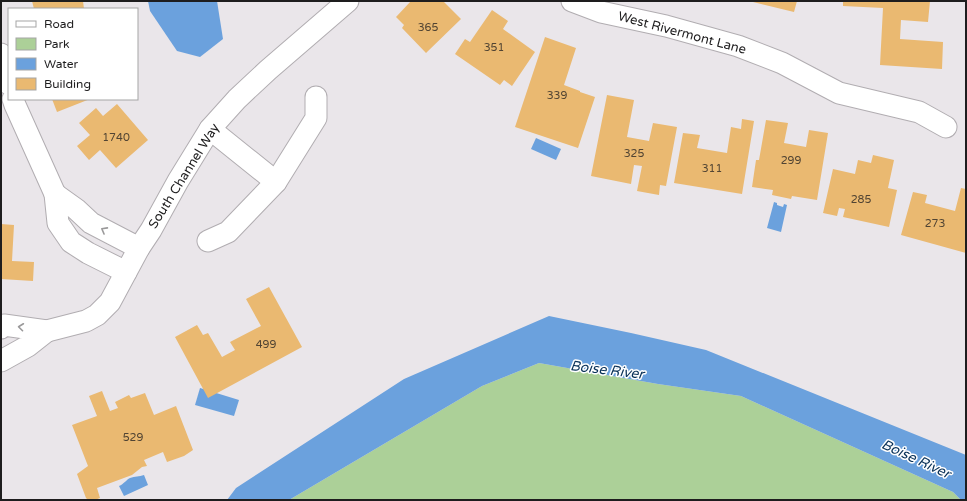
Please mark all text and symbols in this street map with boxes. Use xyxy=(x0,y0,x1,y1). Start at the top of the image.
legend xyxy=(8,8,138,100)
street label: West Rivermont Lane xyxy=(616,8,748,58)
text: Road xyxy=(44,17,74,31)
house number: 365 xyxy=(418,21,438,34)
text: Park xyxy=(44,37,70,51)
house number: 351 xyxy=(484,41,504,54)
text: Water xyxy=(44,57,79,71)
text: Building xyxy=(44,77,91,91)
house number: 339 xyxy=(547,89,567,102)
street label: South Channel Way xyxy=(145,120,223,232)
house number: 1740 xyxy=(102,131,130,144)
house number: 325 xyxy=(624,147,644,160)
house number: 299 xyxy=(781,154,801,167)
house number: 311 xyxy=(702,162,722,175)
house number: 285 xyxy=(851,193,871,206)
house number: 273 xyxy=(925,217,945,230)
one-way arrow xyxy=(101,227,108,235)
one-way arrow xyxy=(18,323,24,332)
house number: 499 xyxy=(256,338,276,351)
water label: Boise River xyxy=(569,357,646,383)
house number: 529 xyxy=(123,431,143,444)
water label: Boise River xyxy=(879,436,955,483)

